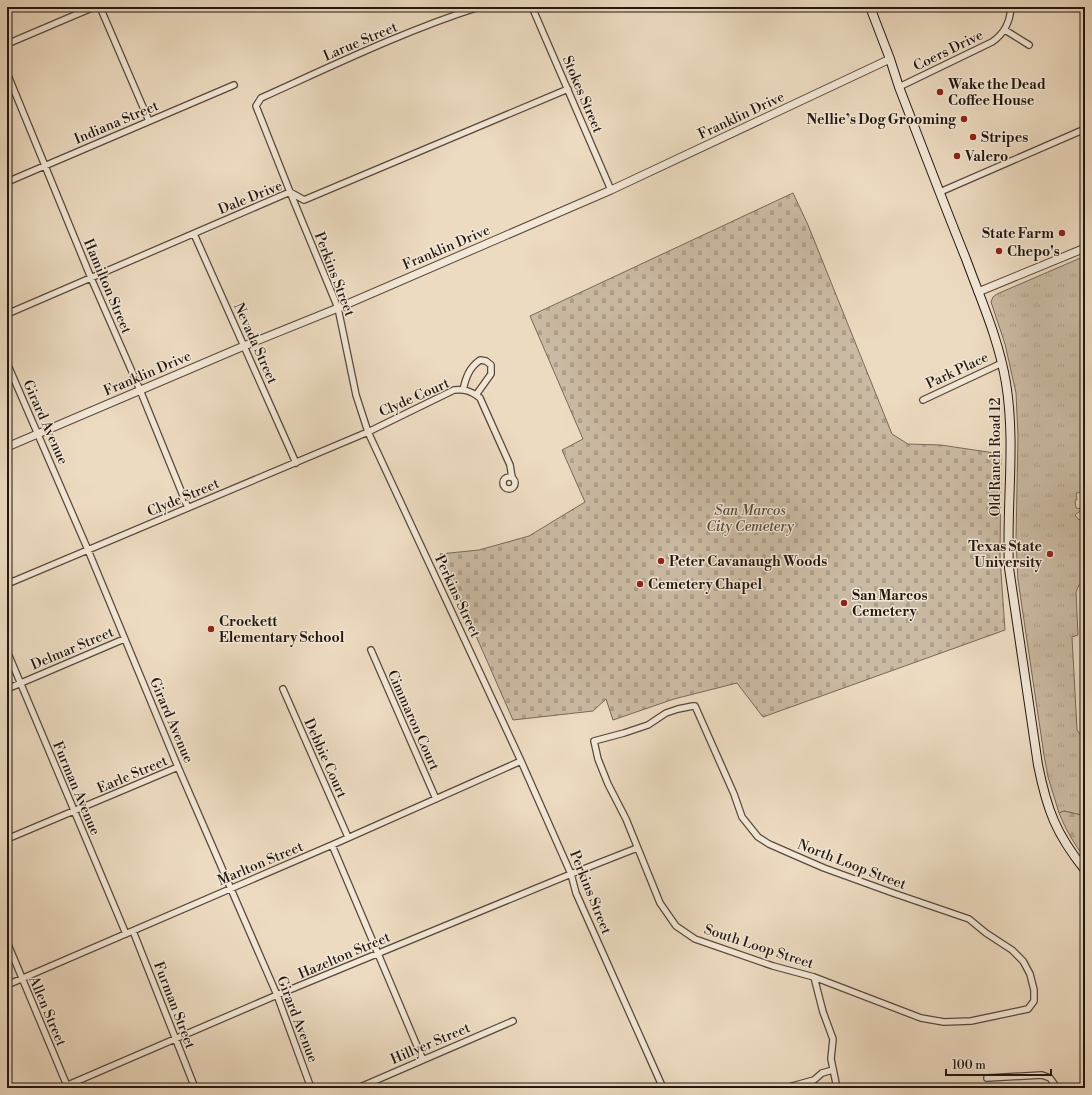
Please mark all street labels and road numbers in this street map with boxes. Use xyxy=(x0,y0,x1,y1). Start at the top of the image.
street label: Larue Street xyxy=(321,18,400,66)
street label: Coers Drive xyxy=(911,26,986,75)
street label: Stokes Street xyxy=(558,53,606,136)
street label: Franklin Drive xyxy=(695,88,788,144)
street label: Indiana Street xyxy=(72,97,161,149)
street label: Dale Drive xyxy=(216,177,285,219)
street label: Franklin Drive xyxy=(400,221,493,274)
street label: Perkins Street xyxy=(310,230,358,319)
street label: Hamilton Street xyxy=(79,236,135,337)
street label: Nevada Street xyxy=(229,300,281,387)
street label: Franklin Drive xyxy=(101,347,194,400)
street label: Park Place xyxy=(923,349,992,393)
street label: Clyde Court xyxy=(376,374,452,421)
street label: Girard Avenue xyxy=(18,377,72,468)
street label: Old Ranch Road 12 xyxy=(987,397,1005,517)
street label: Clyde Street xyxy=(145,475,222,521)
street label: Perkins Street xyxy=(430,552,484,641)
street label: Delmar Street xyxy=(28,623,117,674)
street label: Cimmaron Court xyxy=(383,668,443,773)
street label: Girard Avenue xyxy=(145,675,197,766)
street label: Debbie Court xyxy=(300,716,351,801)
street label: Furman Avenue xyxy=(48,739,104,838)
street label: Earle Street xyxy=(94,752,170,798)
street label: North Loop Street xyxy=(795,836,909,894)
street label: Marlton Street xyxy=(215,838,306,890)
street label: Perkins Street xyxy=(565,848,615,937)
street label: South Loop Street xyxy=(702,921,816,973)
street label: Hazelton Street xyxy=(296,928,393,983)
street label: Furman Street xyxy=(149,959,199,1052)
street label: Allen Street xyxy=(24,973,70,1049)
street label: Girard Avenue xyxy=(272,974,322,1065)
street label: Hillyer Street xyxy=(388,1019,473,1069)

